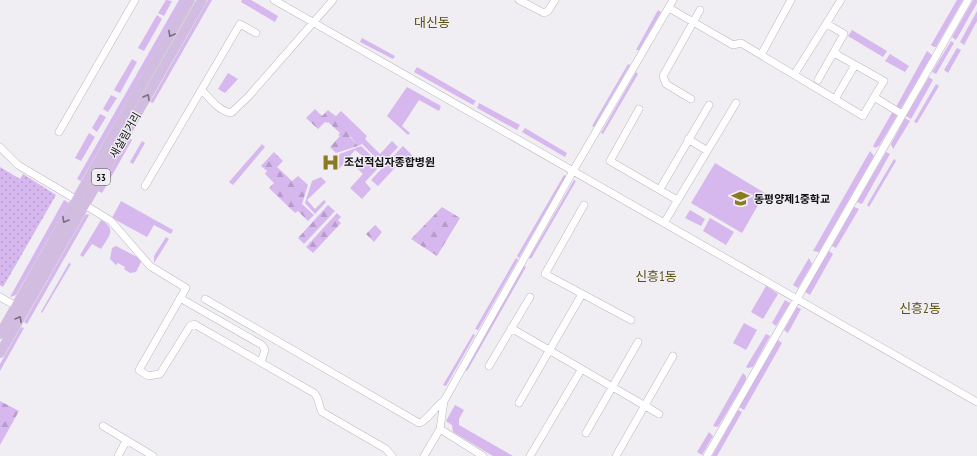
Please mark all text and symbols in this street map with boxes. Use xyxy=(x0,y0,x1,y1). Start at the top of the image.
district label: 대신동 xyxy=(414,14,450,31)
one-way arrow xyxy=(168,30,175,37)
one-way arrow xyxy=(142,94,149,101)
street label: 새살림거리 xyxy=(106,110,144,160)
hospital icon: 조선적십자종합병원 xyxy=(321,152,341,172)
place label: 조선적십자종합병원 xyxy=(344,155,435,169)
road number: 53 xyxy=(92,169,110,185)
school or university icon: 동평양제1중학교 xyxy=(731,189,751,209)
place label: 동평양제1중학교 xyxy=(754,192,830,206)
one-way arrow xyxy=(63,216,70,223)
district label: 신흥1동 xyxy=(635,268,677,285)
district label: 신흥2동 xyxy=(899,300,941,317)
one-way arrow xyxy=(15,316,22,323)

